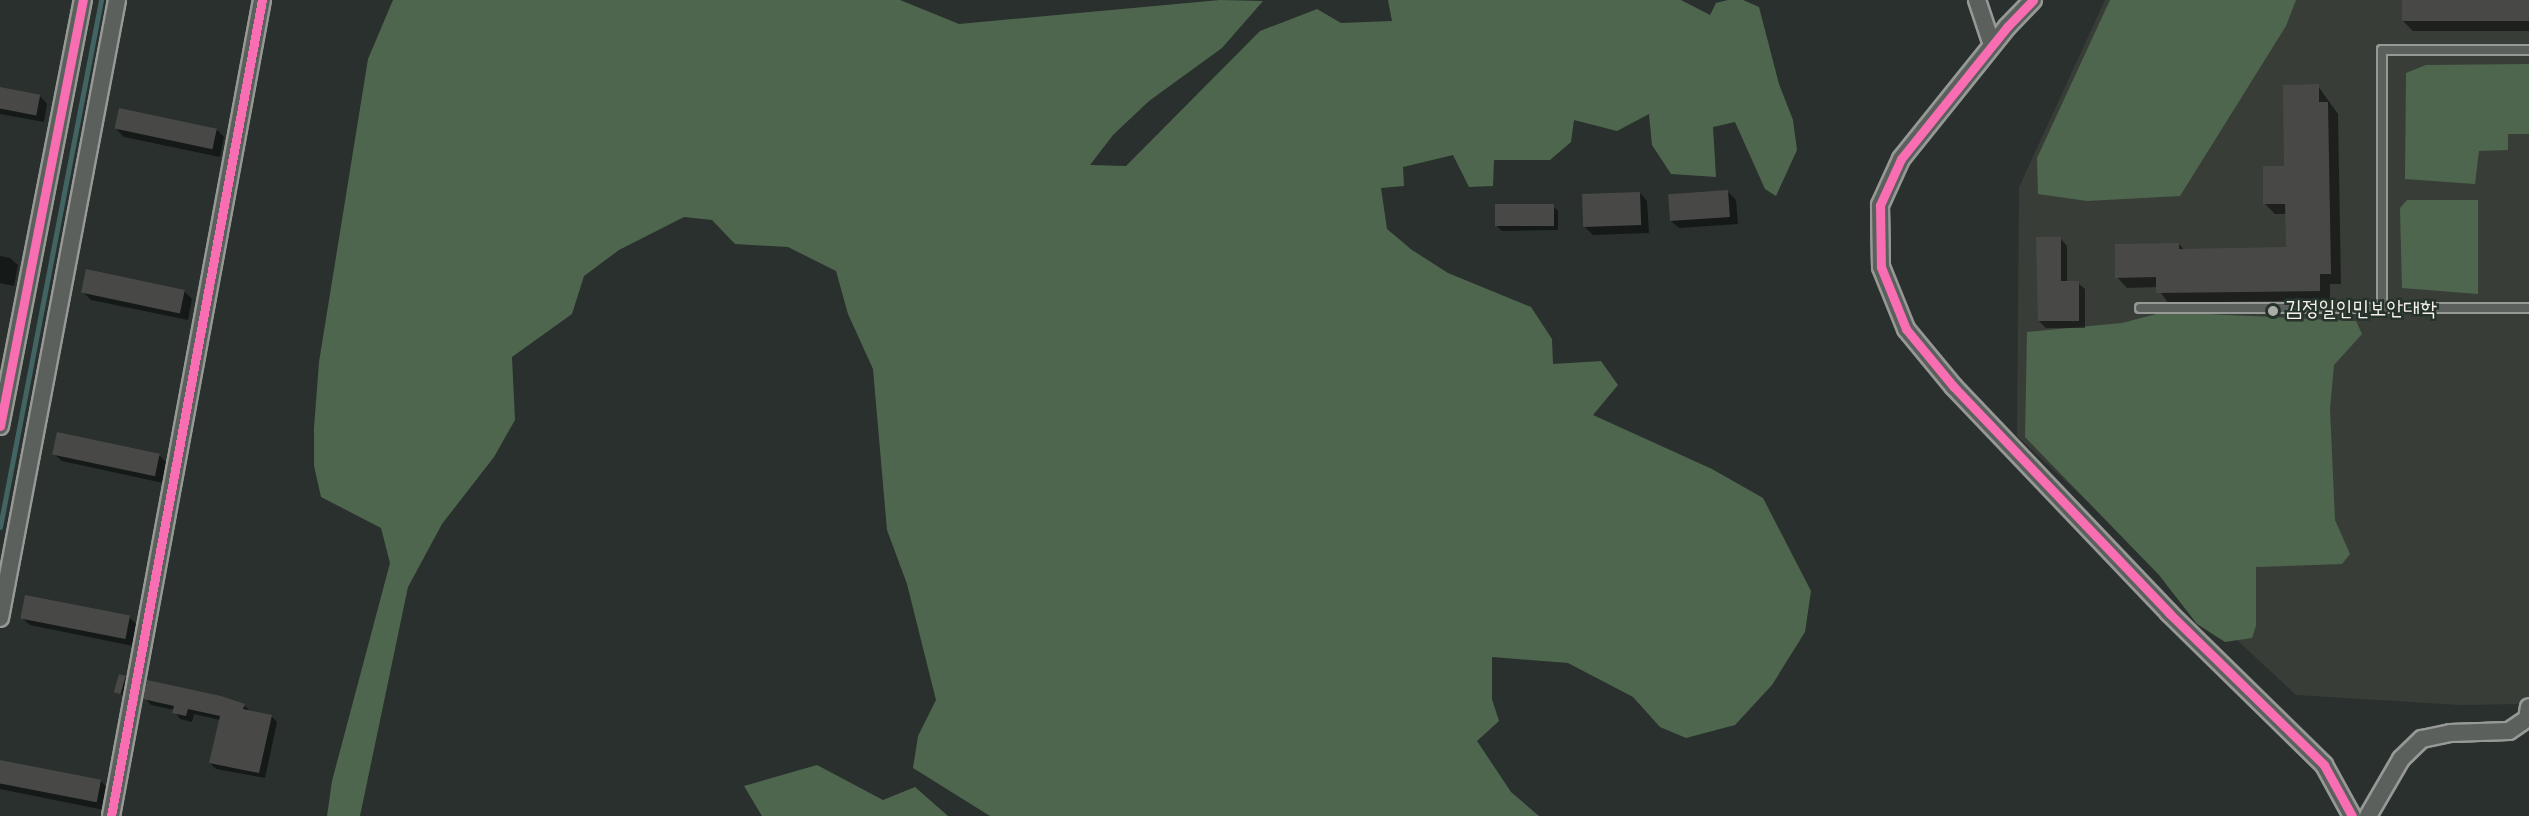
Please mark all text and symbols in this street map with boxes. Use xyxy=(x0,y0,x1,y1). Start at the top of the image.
place label: 김정일인민보안대학 xyxy=(2285,298,2437,324)
marker: 김정일인민보안대학 xyxy=(2266,304,2280,318)

